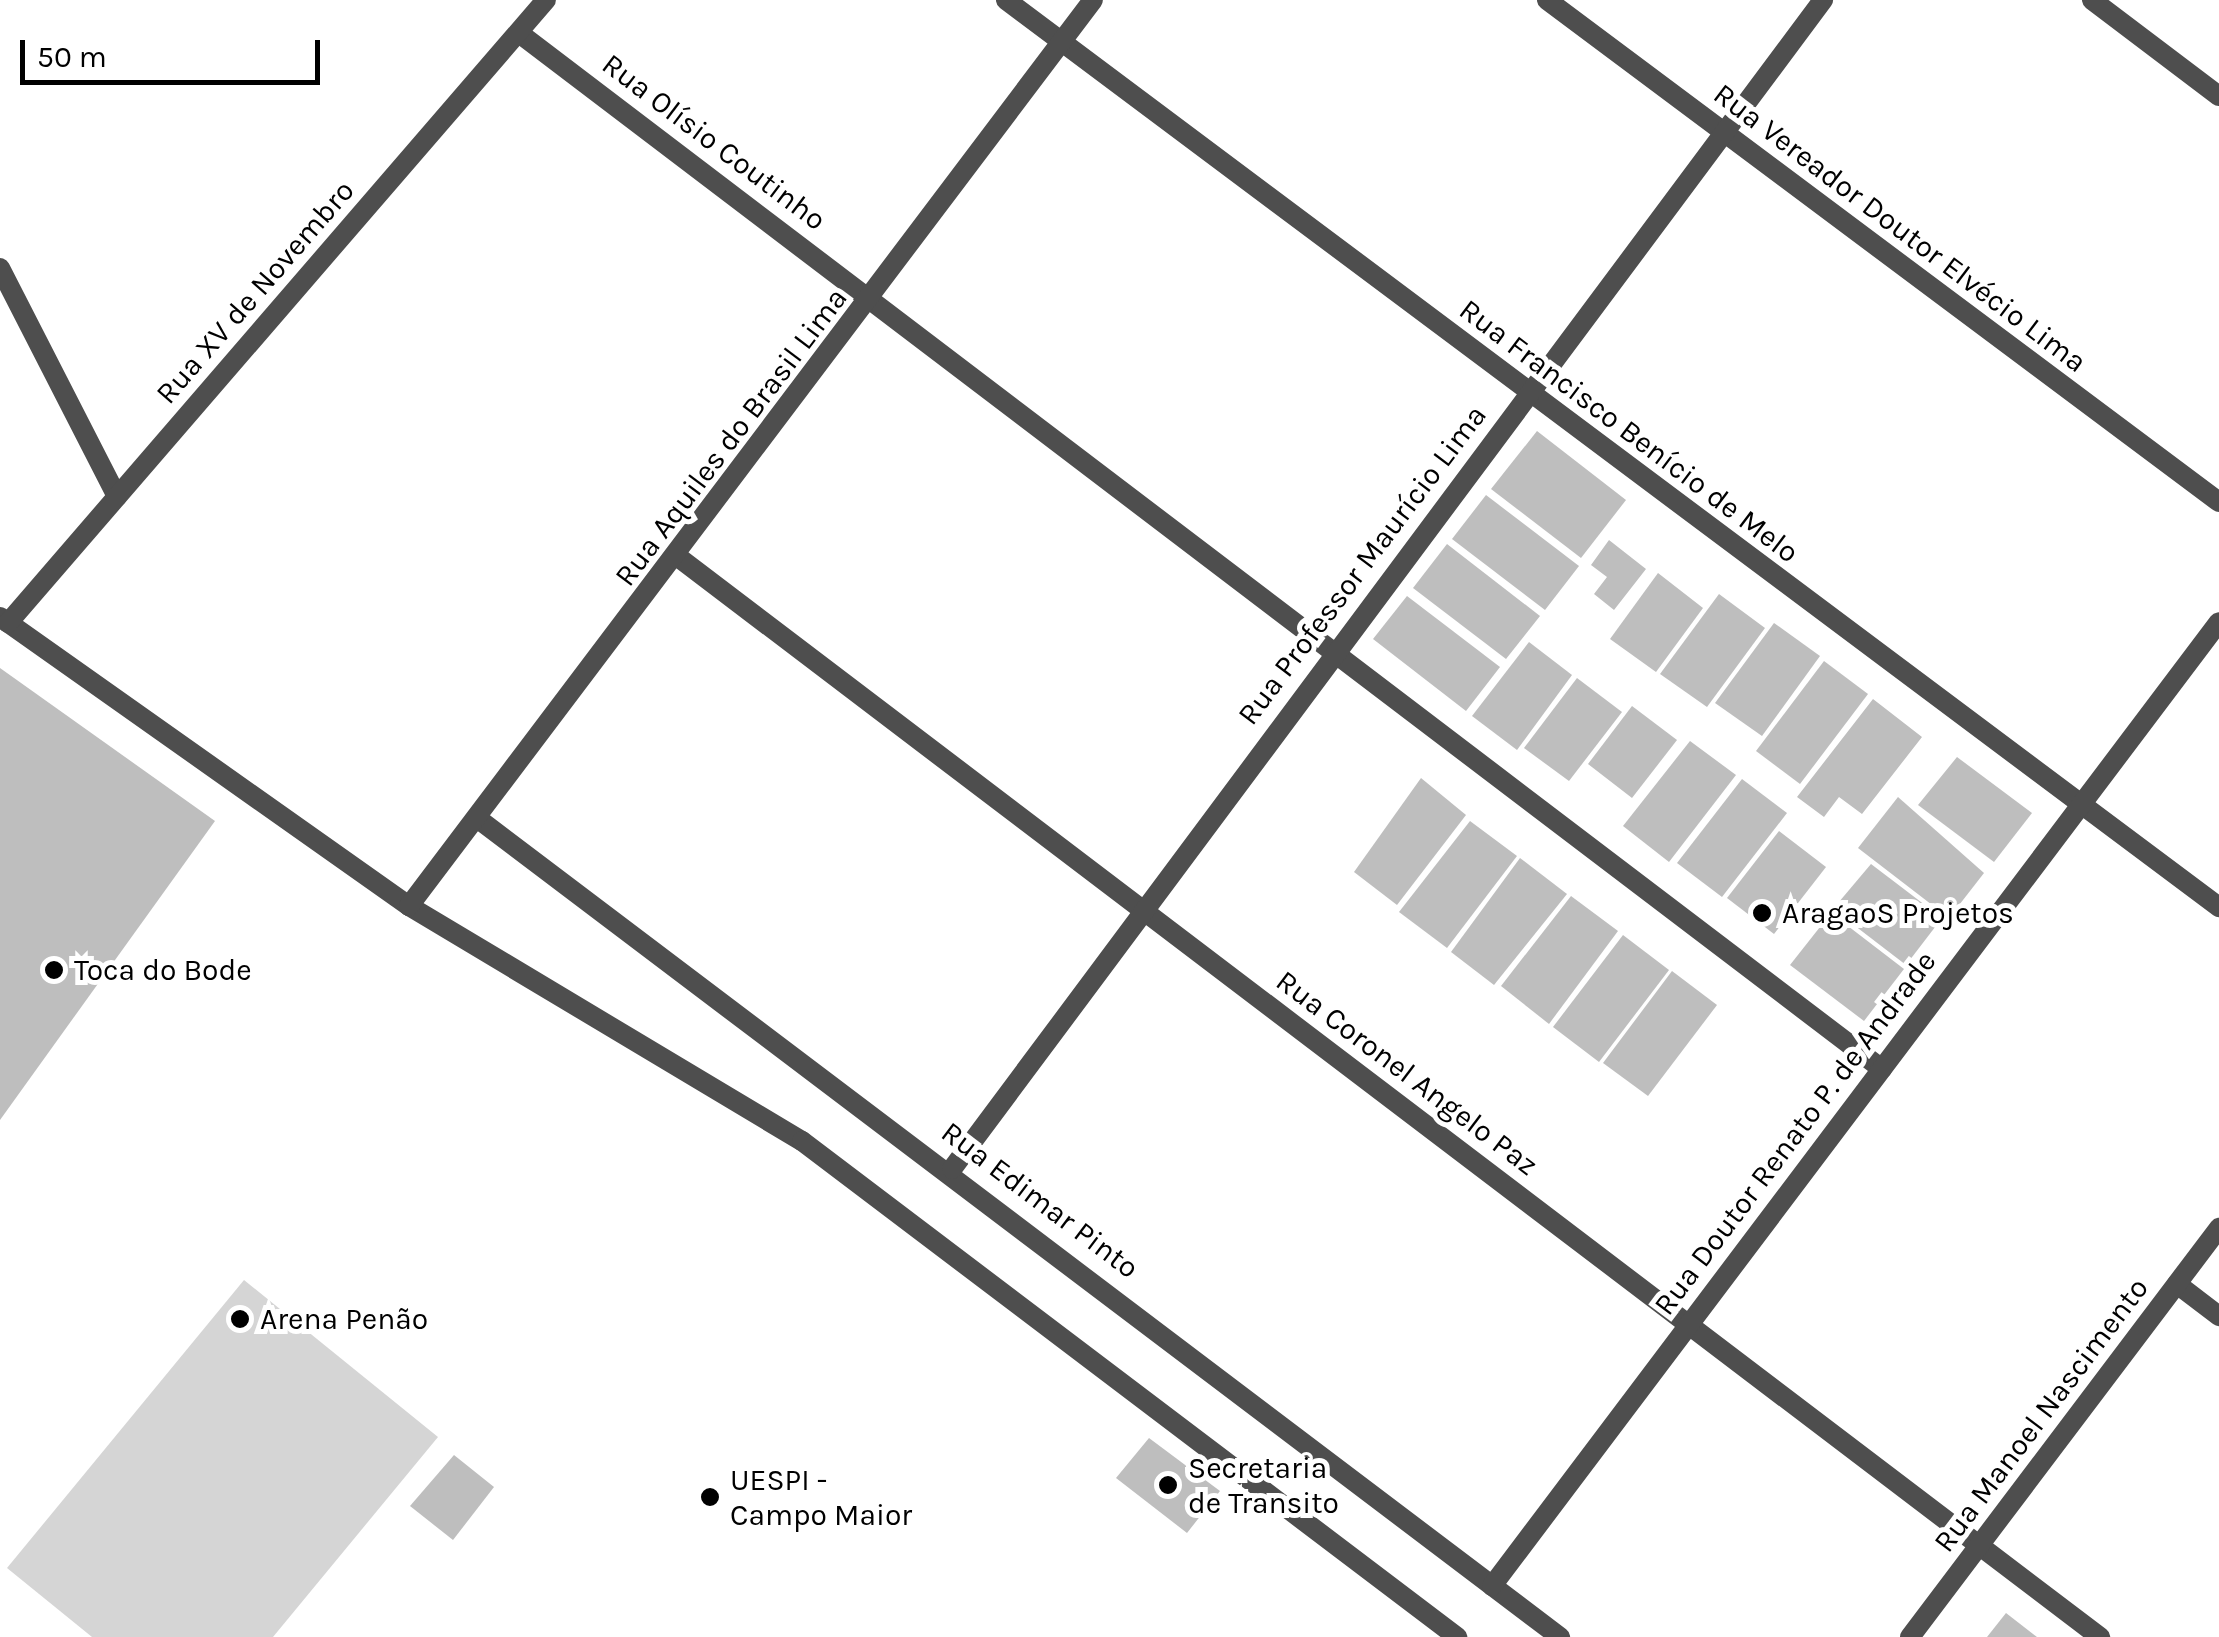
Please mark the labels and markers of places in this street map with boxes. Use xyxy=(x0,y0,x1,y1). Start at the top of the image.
place label: AragaoS Projetos xyxy=(1782,895,2014,931)
marker: AragaoS Projetos xyxy=(1751,902,1773,924)
place label: Toca do Bode xyxy=(74,952,252,988)
marker: Toca do Bode xyxy=(43,959,65,981)
place label: Arena Penão xyxy=(260,1301,428,1337)
marker: Arena Penão xyxy=(229,1308,251,1330)
place label: Secretaria de Transito xyxy=(1188,1450,1339,1520)
place label: UESPI - Campo Maior xyxy=(730,1462,912,1532)
marker: Secretaria de Transito xyxy=(1157,1474,1179,1496)
marker: UESPI - Campo Maior xyxy=(699,1486,721,1508)

